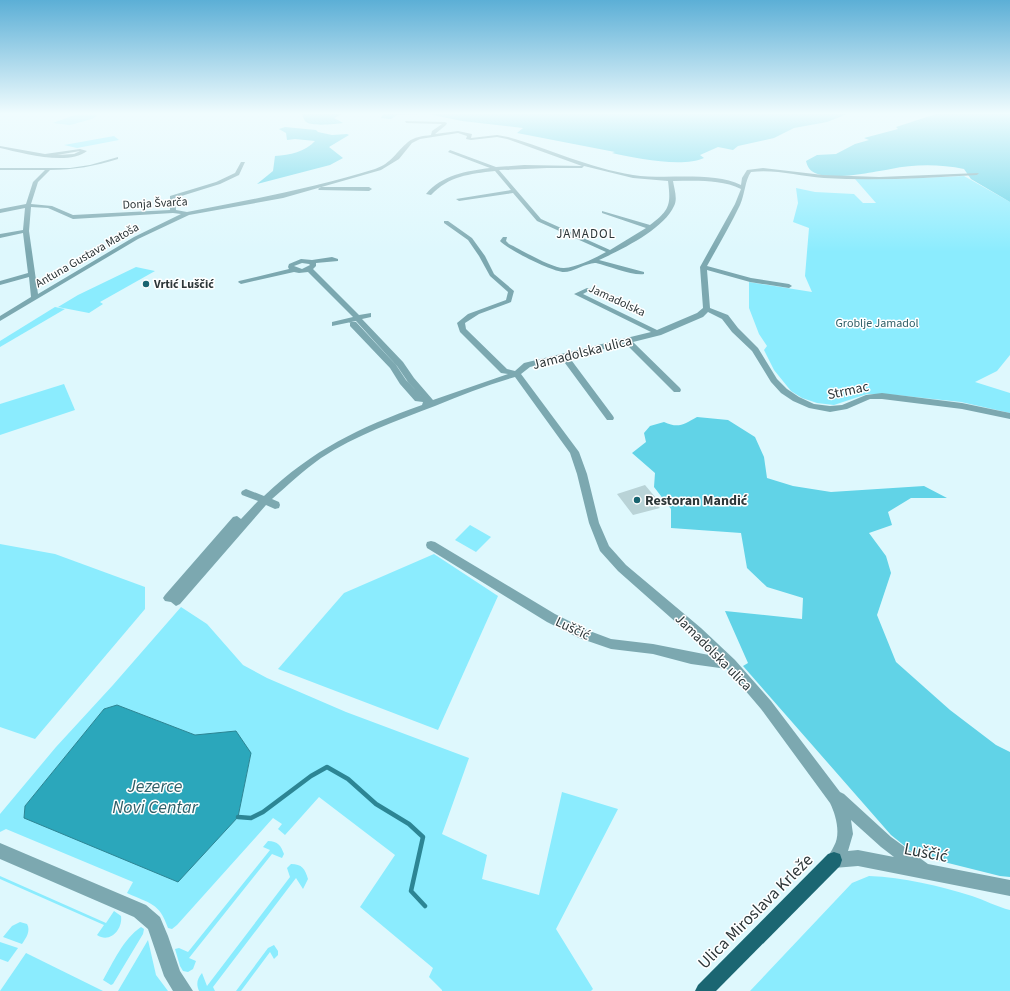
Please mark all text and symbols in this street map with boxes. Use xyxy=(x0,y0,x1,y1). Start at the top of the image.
street label: Donja Švarča xyxy=(122,193,188,214)
street label: Antuna Gustava Matoša xyxy=(32,219,142,292)
district label: JAMADOL xyxy=(556,225,616,243)
place label: Vrtić Luščić xyxy=(153,276,214,293)
marker: Vrtić Luščić xyxy=(141,279,151,289)
street label: Jamadolska xyxy=(586,280,648,321)
park label: Groblje Jamadol xyxy=(835,315,919,332)
street label: Jamadolska ulica xyxy=(530,331,634,375)
street label: Strmac xyxy=(826,377,871,405)
place label: Restoran Mandić xyxy=(645,491,748,511)
marker: Restoran Mandić xyxy=(632,495,642,505)
street label: Jamadolska ulica xyxy=(670,610,756,696)
street label: Luščić xyxy=(552,612,594,646)
water label: Jezerce Novi Centar xyxy=(112,774,199,820)
street label: Luščić xyxy=(902,837,950,869)
street label: Ulica Miroslava Krleže xyxy=(693,849,819,975)

